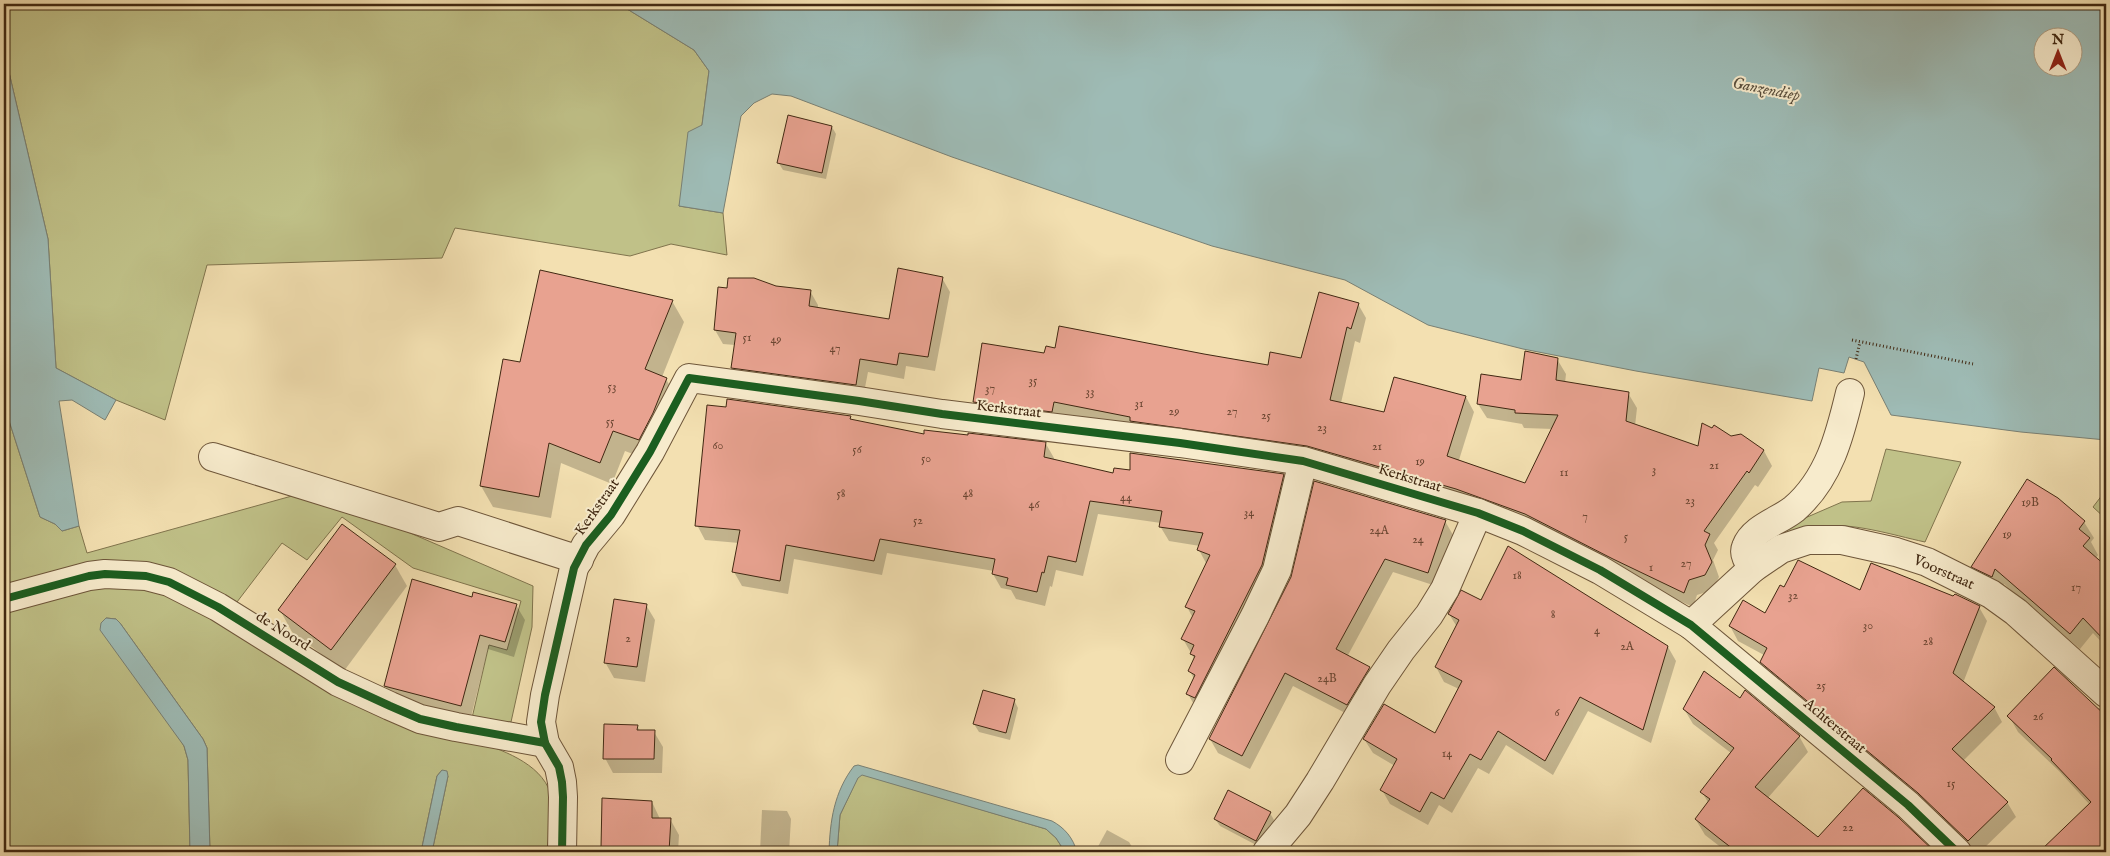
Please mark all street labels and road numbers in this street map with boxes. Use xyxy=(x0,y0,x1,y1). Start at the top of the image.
street label: Kerkstraat xyxy=(975,396,1043,422)
street label: Kerkstraat xyxy=(1376,459,1444,497)
street label: Kerkstraat xyxy=(571,475,623,539)
street label: Voorstraat xyxy=(1910,550,1977,594)
street label: de Noord xyxy=(252,607,314,656)
street label: Achterstraat xyxy=(1799,694,1870,758)

